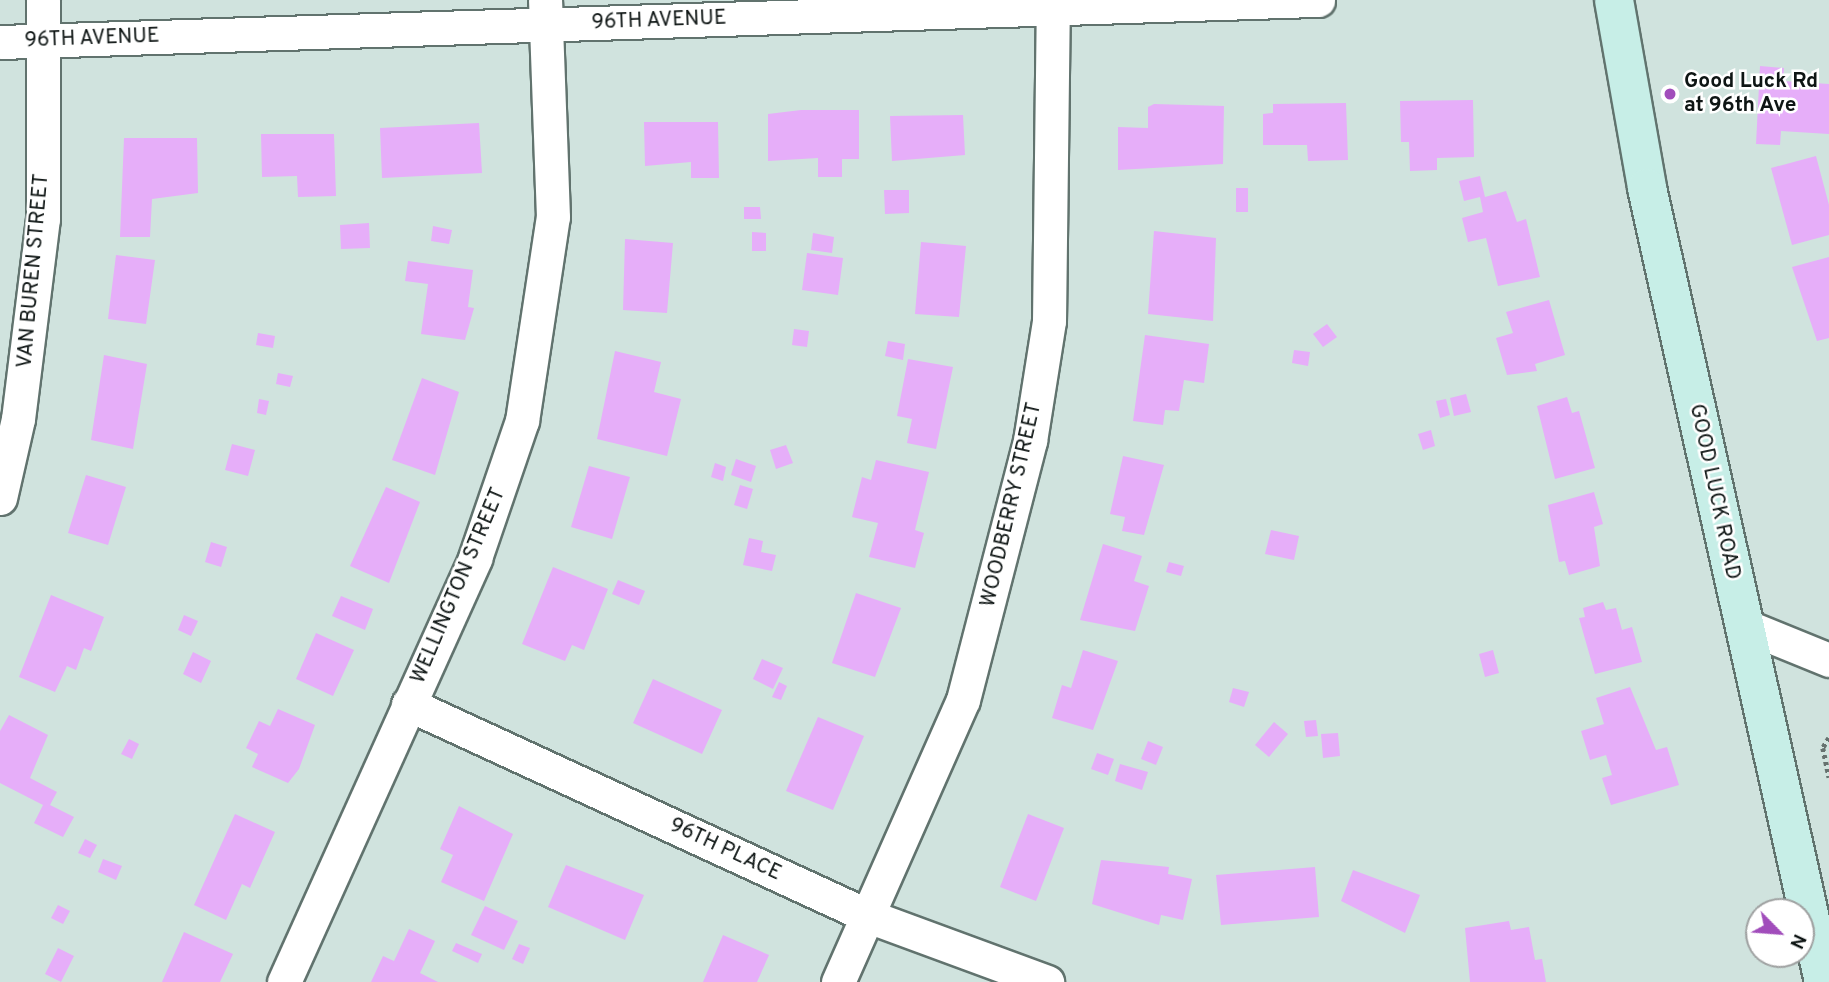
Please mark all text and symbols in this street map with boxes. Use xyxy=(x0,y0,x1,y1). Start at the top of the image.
street label: 96TH AVENUE xyxy=(591,6,727,36)
street label: 96TH AVENUE xyxy=(24,24,160,54)
place label: Good Luck Rd at 96th Ave xyxy=(1684,69,1818,119)
marker: Good Luck Rd at 96th Ave xyxy=(1662,86,1678,102)
street label: VAN BUREN STREET xyxy=(13,173,55,369)
street label: WOODBERRY STREET xyxy=(976,400,1048,610)
street label: GOOD LUCK ROAD xyxy=(1683,402,1745,582)
street label: WELLINGTON STREET xyxy=(406,484,512,688)
street label: 96TH PLACE xyxy=(665,813,785,887)
north arrow xyxy=(1745,898,1815,968)
text: N xyxy=(1783,930,1811,952)

